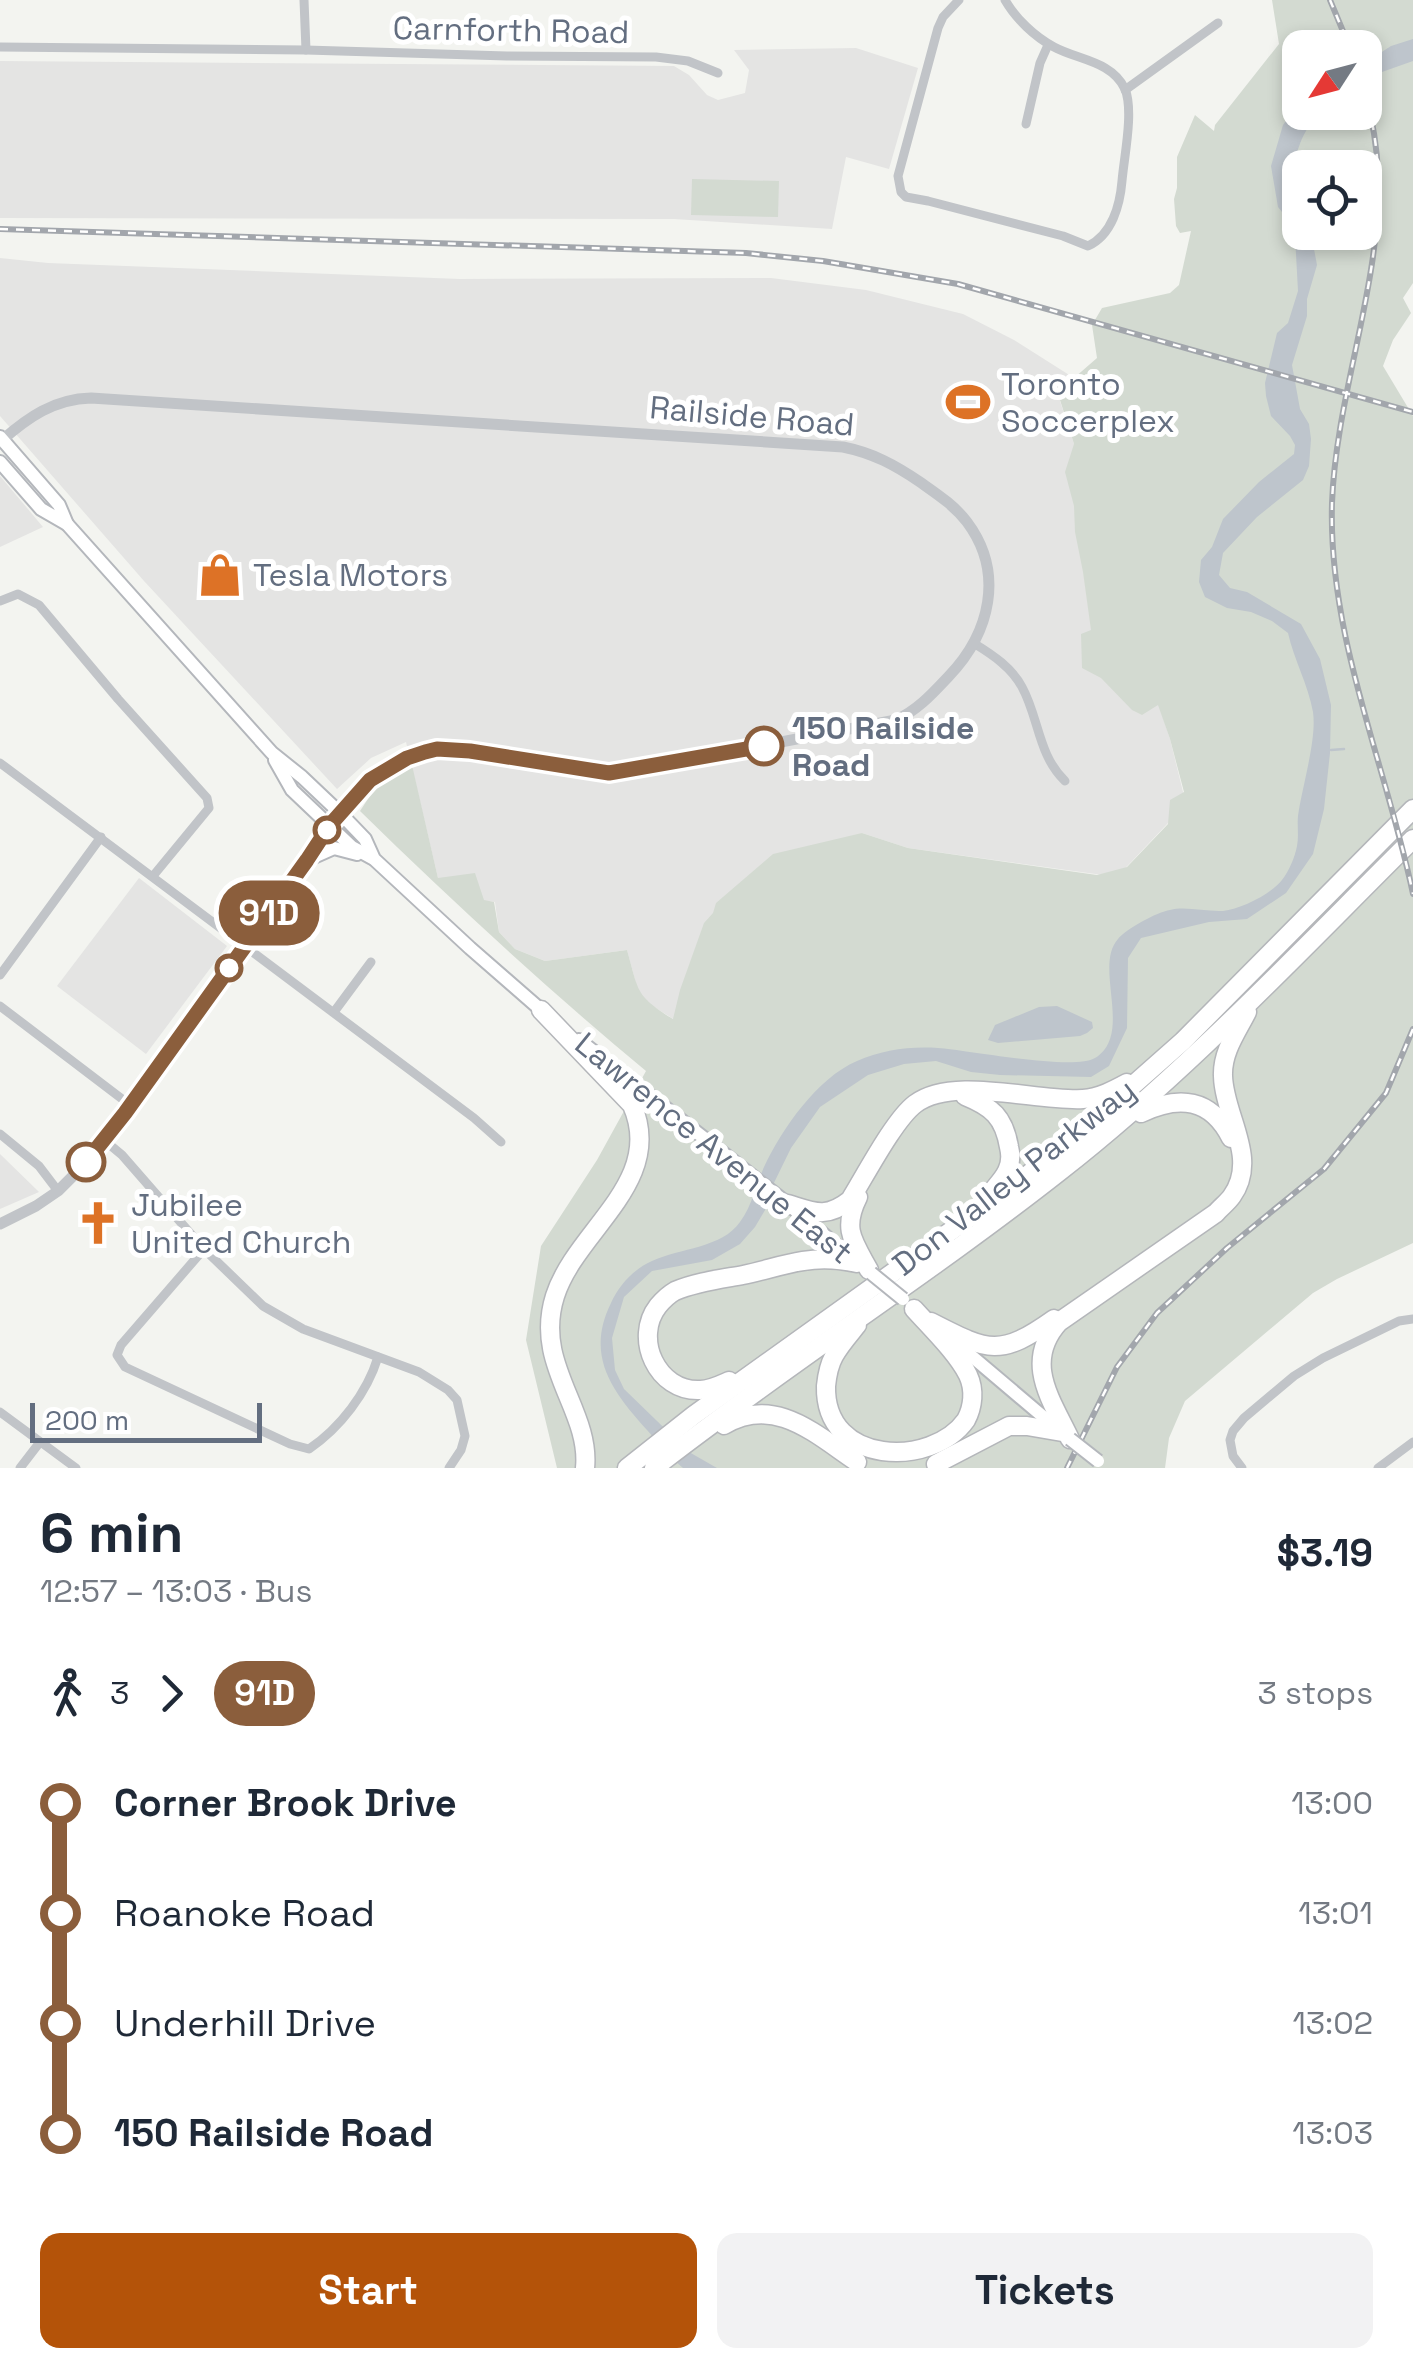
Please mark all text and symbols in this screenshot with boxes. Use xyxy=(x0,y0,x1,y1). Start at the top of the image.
street label: Carnforth Road xyxy=(392,8,630,52)
north arrow xyxy=(1282,30,1382,130)
map controls xyxy=(1282,30,1382,250)
button: locate xyxy=(1282,150,1382,250)
place label: Toronto Soccerplex xyxy=(1001,364,1175,441)
sports icon: Toronto Soccerplex xyxy=(944,378,992,426)
street label: Railside Road xyxy=(648,387,856,445)
shop icon: Tesla Motors xyxy=(196,551,244,599)
place label: Tesla Motors xyxy=(253,555,448,595)
place label: 150 Railside Road xyxy=(792,708,974,785)
marker: 150 Railside Road xyxy=(745,727,783,765)
unlabelled marker xyxy=(314,817,340,843)
line badge: 91D xyxy=(212,880,326,946)
text: 91D xyxy=(239,891,299,935)
unlabelled marker xyxy=(216,955,242,981)
street label: Lawrence Avenue East xyxy=(567,1024,861,1272)
street label: Don Valley Parkway xyxy=(885,1070,1143,1284)
unlabelled marker xyxy=(67,1143,105,1181)
place label: Jubilee United Church xyxy=(131,1185,351,1262)
church icon: Jubilee United Church xyxy=(74,1199,122,1247)
scale bar xyxy=(30,1398,262,1442)
text: 200 m xyxy=(45,1402,129,1438)
text: 6 min xyxy=(40,1498,183,1568)
text: $3.19 xyxy=(1277,1529,1373,1577)
text: 12:57 – 13:03 · Bus xyxy=(40,1571,312,1611)
icon: walk xyxy=(40,1666,95,1721)
icon: forward xyxy=(144,1666,199,1721)
text: 91D xyxy=(234,1671,295,1715)
text: 3 xyxy=(110,1673,129,1713)
text: 3 stops xyxy=(1258,1673,1373,1713)
text: Corner Brook Drive xyxy=(114,1779,457,1827)
text: 13:00 xyxy=(1291,1783,1373,1823)
text: Roanoke Road xyxy=(114,1889,375,1937)
text: 13:01 xyxy=(1298,1893,1373,1933)
text: Underhill Drive xyxy=(114,1999,376,2047)
text: 13:02 xyxy=(1292,2003,1373,2043)
text: 150 Railside Road xyxy=(114,2109,433,2157)
text: 13:03 xyxy=(1292,2113,1373,2153)
button: Start xyxy=(40,2233,697,2348)
button: Tickets xyxy=(717,2233,1373,2348)

